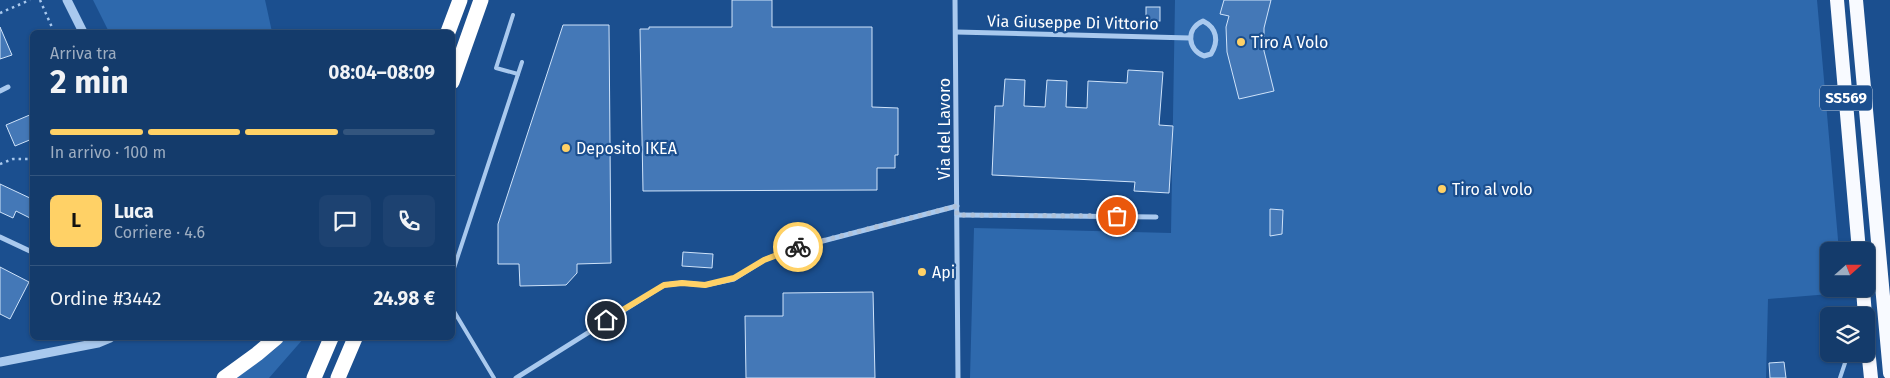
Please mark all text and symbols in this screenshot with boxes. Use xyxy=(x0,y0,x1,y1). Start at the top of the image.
street label: Via Giuseppe Di Vittorio xyxy=(987,12,1159,33)
place label: Tiro A Volo xyxy=(1251,33,1328,52)
marker: Tiro A Volo xyxy=(1235,36,1247,48)
text: Arriva tra xyxy=(50,44,117,63)
text: 08:04–08:09 xyxy=(328,61,435,84)
text: 2 min xyxy=(50,63,129,101)
street label: Via del Lavoro xyxy=(935,78,954,180)
road number: SS569 xyxy=(1820,86,1872,110)
place label: Deposito IKEA xyxy=(576,139,678,158)
marker: Deposito IKEA xyxy=(560,142,572,154)
text: In arrivo · 100 m xyxy=(50,143,166,162)
place label: Tiro al volo xyxy=(1452,180,1533,199)
marker: Tiro al volo xyxy=(1436,183,1448,195)
button: chat xyxy=(319,195,371,247)
button: phone xyxy=(383,195,435,247)
pin xyxy=(1096,195,1138,237)
text: Luca xyxy=(114,200,154,223)
icon: bag xyxy=(1103,202,1131,230)
text: L xyxy=(71,209,81,232)
courier xyxy=(773,222,823,272)
text: Corriere · 4.6 xyxy=(114,223,205,242)
icon: bike xyxy=(784,233,812,261)
north arrow xyxy=(1820,242,1875,298)
map controls xyxy=(1820,242,1875,362)
place label: Api xyxy=(932,263,955,282)
marker: Api xyxy=(916,266,928,278)
text: Ordine #3442 xyxy=(50,287,161,310)
text: 24.98 € xyxy=(373,287,435,310)
pin xyxy=(585,299,627,341)
icon: home xyxy=(592,306,620,334)
button: layers xyxy=(1820,307,1875,362)

